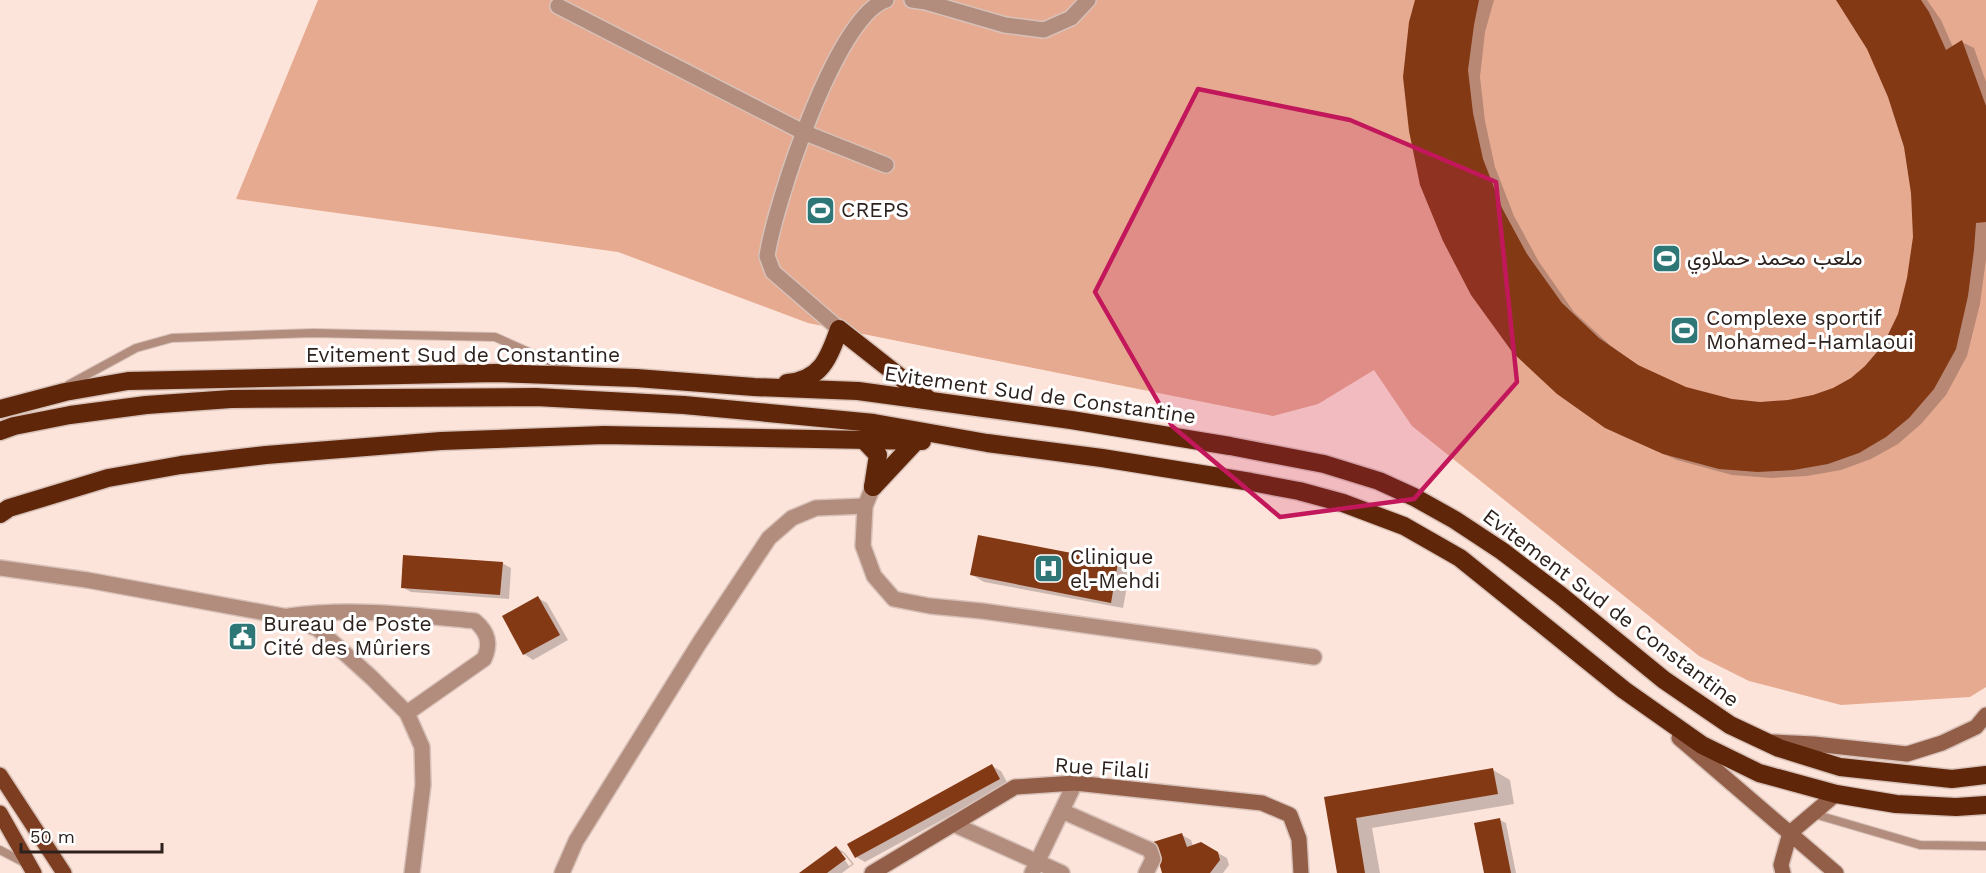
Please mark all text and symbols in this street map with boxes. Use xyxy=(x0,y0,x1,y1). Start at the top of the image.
sports icon: CREPS xyxy=(804,194,836,226)
place label: CREPS xyxy=(841,197,909,222)
sports icon: ملعب محمد حملاوي xyxy=(1650,242,1682,274)
place label: ملعب محمد حملاوي xyxy=(1687,245,1862,275)
place label: Complexe sportif Mohamed-Hamlaoui xyxy=(1706,305,1914,354)
sports icon: Complexe sportif Mohamed-Hamlaoui xyxy=(1669,314,1701,346)
street label: Evitement Sud de Constantine xyxy=(306,342,620,367)
street label: Evitement Sud de Constantine xyxy=(883,360,1197,429)
street label: Evitement Sud de Constantine xyxy=(1478,503,1744,712)
place label: Clinique el-Mehdi xyxy=(1070,544,1160,593)
hospital icon: Clinique el-Mehdi xyxy=(1033,553,1065,585)
place label: Bureau de Poste Cité des Mûriers xyxy=(263,611,432,660)
public building icon: Bureau de Poste Cité des Mûriers xyxy=(226,620,258,652)
street label: Rue Filali xyxy=(1054,752,1150,783)
scale bar xyxy=(21,816,162,854)
text: 50 m xyxy=(30,826,75,847)

